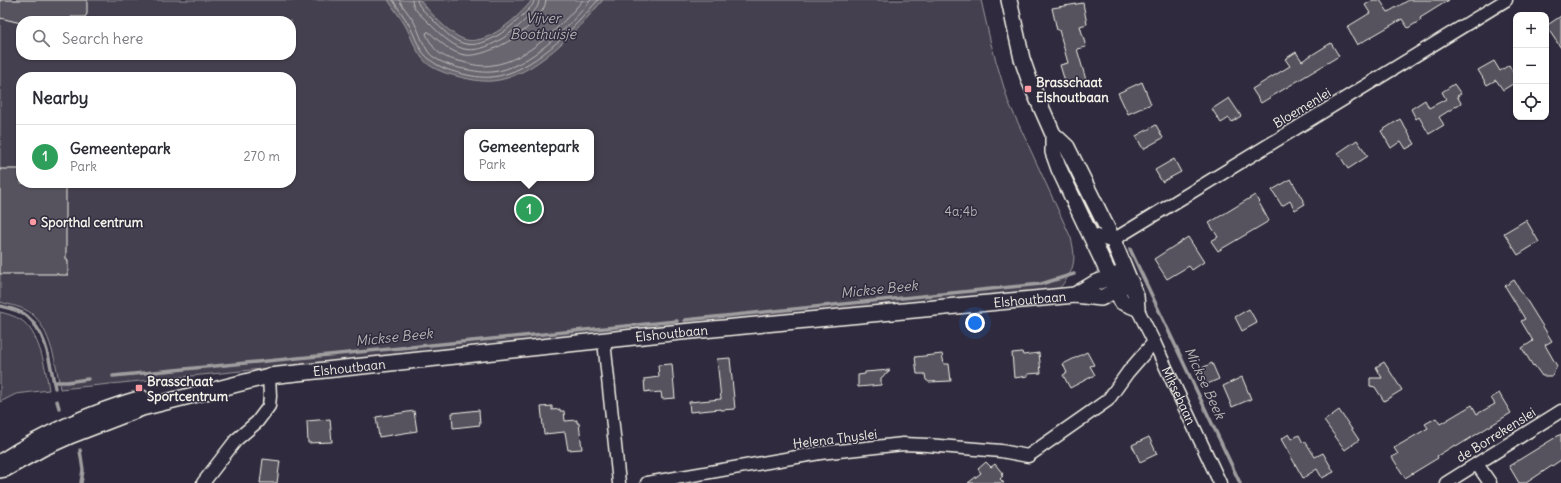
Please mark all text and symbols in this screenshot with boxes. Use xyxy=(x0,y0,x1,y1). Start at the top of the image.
water label: Vijver Boothuisje xyxy=(510,9,577,43)
map controls xyxy=(1513,12,1549,120)
button: + xyxy=(1513,12,1549,48)
search box xyxy=(16,16,296,60)
icon: search xyxy=(30,27,52,49)
text: Search here xyxy=(62,29,143,48)
button: − xyxy=(1513,48,1549,84)
place label: Brasschaat Elshoutbaan xyxy=(1036,74,1109,106)
marker: Brasschaat Elshoutbaan xyxy=(1023,84,1033,94)
street label: Bloemenlei xyxy=(1270,84,1334,132)
button: locate xyxy=(1513,84,1549,120)
text: Nearby xyxy=(32,87,88,109)
popup xyxy=(464,129,594,181)
text: Gemeentepark xyxy=(479,137,579,156)
text: Gemeentepark xyxy=(70,139,171,158)
text: 1 xyxy=(42,148,48,165)
text: 270 m xyxy=(243,148,280,165)
text: Park xyxy=(479,156,506,173)
text: Park xyxy=(70,158,97,175)
pin: 1 xyxy=(516,194,542,224)
park label: 4a;4b xyxy=(945,203,977,220)
place label: Sporthal centrum xyxy=(41,214,144,231)
marker: Sporthal centrum xyxy=(28,217,38,227)
water label: Mickse Beek xyxy=(840,276,919,302)
street label: Elshoutbaan xyxy=(993,287,1067,311)
your location xyxy=(965,313,985,333)
street label: Elshoutbaan xyxy=(634,321,709,345)
water label: Mickse Beek xyxy=(355,324,434,350)
water label: Mickse Beek xyxy=(1180,344,1230,423)
street label: Elshoutbaan xyxy=(312,355,387,380)
street label: Miksebaan xyxy=(1158,364,1200,428)
place label: Brasschaat Sportcentrum xyxy=(147,373,229,405)
marker: Brasschaat Sportcentrum xyxy=(134,383,144,393)
street label: de Borrekenslei xyxy=(1453,404,1539,466)
street label: Helena Thyslei xyxy=(792,425,878,453)

